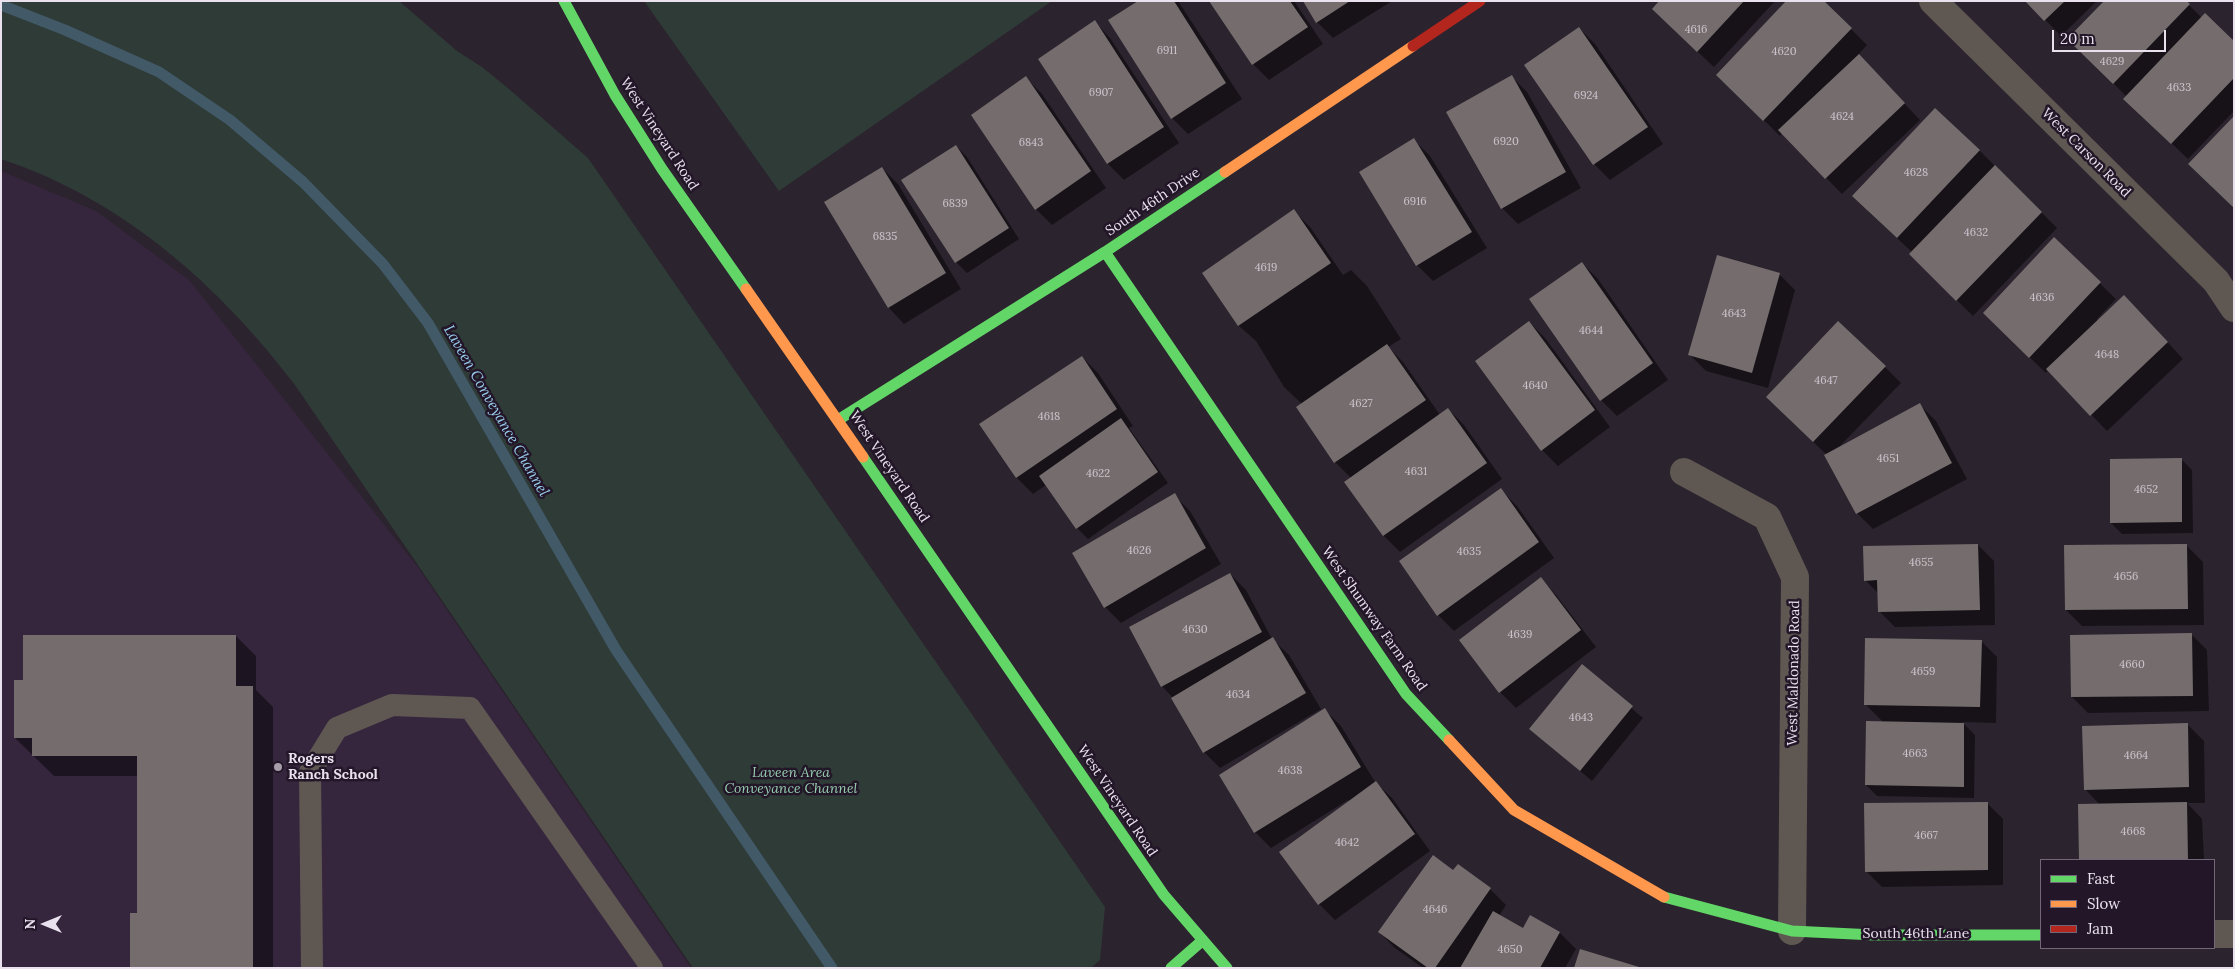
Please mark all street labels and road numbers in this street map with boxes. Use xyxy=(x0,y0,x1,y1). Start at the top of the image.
street label: West Vineyard Road xyxy=(616,75,702,193)
street label: West Carson Road xyxy=(2038,105,2134,201)
street label: South 46th Drive xyxy=(1103,164,1203,240)
street label: West Vineyard Road xyxy=(846,408,932,526)
street label: West Shumway Farm Road xyxy=(1318,544,1430,694)
street label: West Maldonado Road xyxy=(1784,600,1804,746)
street label: West Vineyard Road xyxy=(1074,742,1160,860)
street label: South 46th Lane xyxy=(1863,926,1969,942)

